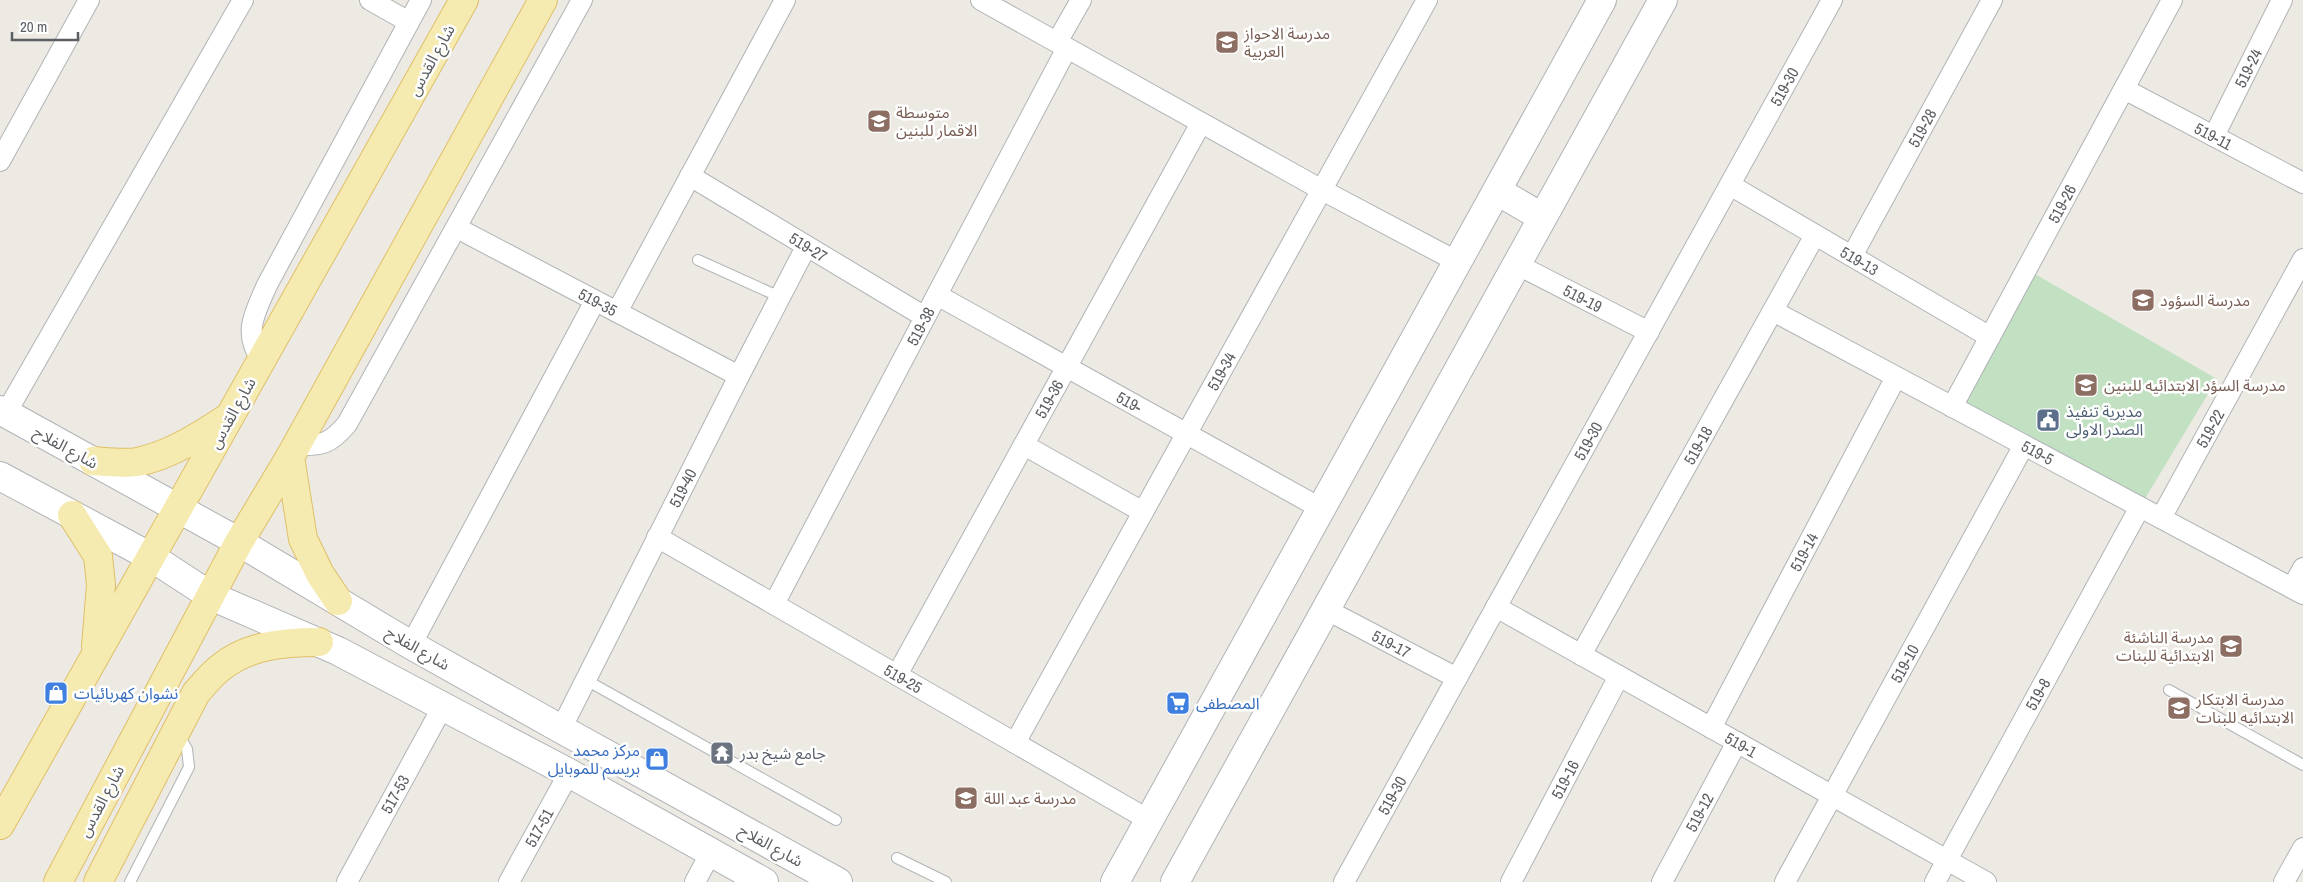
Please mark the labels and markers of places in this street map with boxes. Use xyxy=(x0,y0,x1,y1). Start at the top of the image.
place label: مدرسة الاحواز العربية xyxy=(1243,22,1330,62)
school or university icon: مدرسة الاحواز العربية xyxy=(1214,29,1240,55)
place label: متوسطة الاقمار للبنين xyxy=(896,101,977,141)
school or university icon: متوسطة الاقمار للبنين xyxy=(866,108,892,134)
school or university icon: مدرسة السؤود xyxy=(2130,287,2156,313)
place label: مدرسة السؤود xyxy=(2160,289,2250,311)
school or university icon: مدرسة السؤد الابتدائيه للبنين xyxy=(2073,372,2099,398)
place label: مدرسة السؤد الابتدائيه للبنين xyxy=(2104,374,2286,396)
place label: مديرية تنفيذ الصدر الاولى xyxy=(2066,400,2143,440)
public building icon: مديرية تنفيذ الصدر الاولى xyxy=(2035,407,2061,433)
place label: مدرسة الناشئة الابتدائية للبنات xyxy=(2116,626,2214,666)
school or university icon: مدرسة الناشئة الابتدائية للبنات xyxy=(2218,633,2244,659)
shop icon: نشوان كهربائيات xyxy=(43,680,69,706)
place label: نشوان كهربائيات xyxy=(74,682,178,704)
place label: مدرسة الابتكار الابتدائيه للبنات xyxy=(2195,688,2294,728)
supermarket icon: المصطفى xyxy=(1165,690,1191,716)
place label: المصطفى xyxy=(1196,692,1259,714)
school or university icon: مدرسة الابتكار الابتدائيه للبنات xyxy=(2166,695,2192,721)
place label: مركز محمد بريسم للموبايل xyxy=(548,739,640,781)
temple icon: جامع شيخ بدر xyxy=(709,740,735,766)
place label: جامع شيخ بدر xyxy=(739,742,826,766)
shop icon: مركز محمد بريسم للموبايل xyxy=(644,746,670,772)
school or university icon: مدرسة عبد اللة xyxy=(953,785,979,811)
place label: مدرسة عبد اللة xyxy=(984,787,1077,809)

